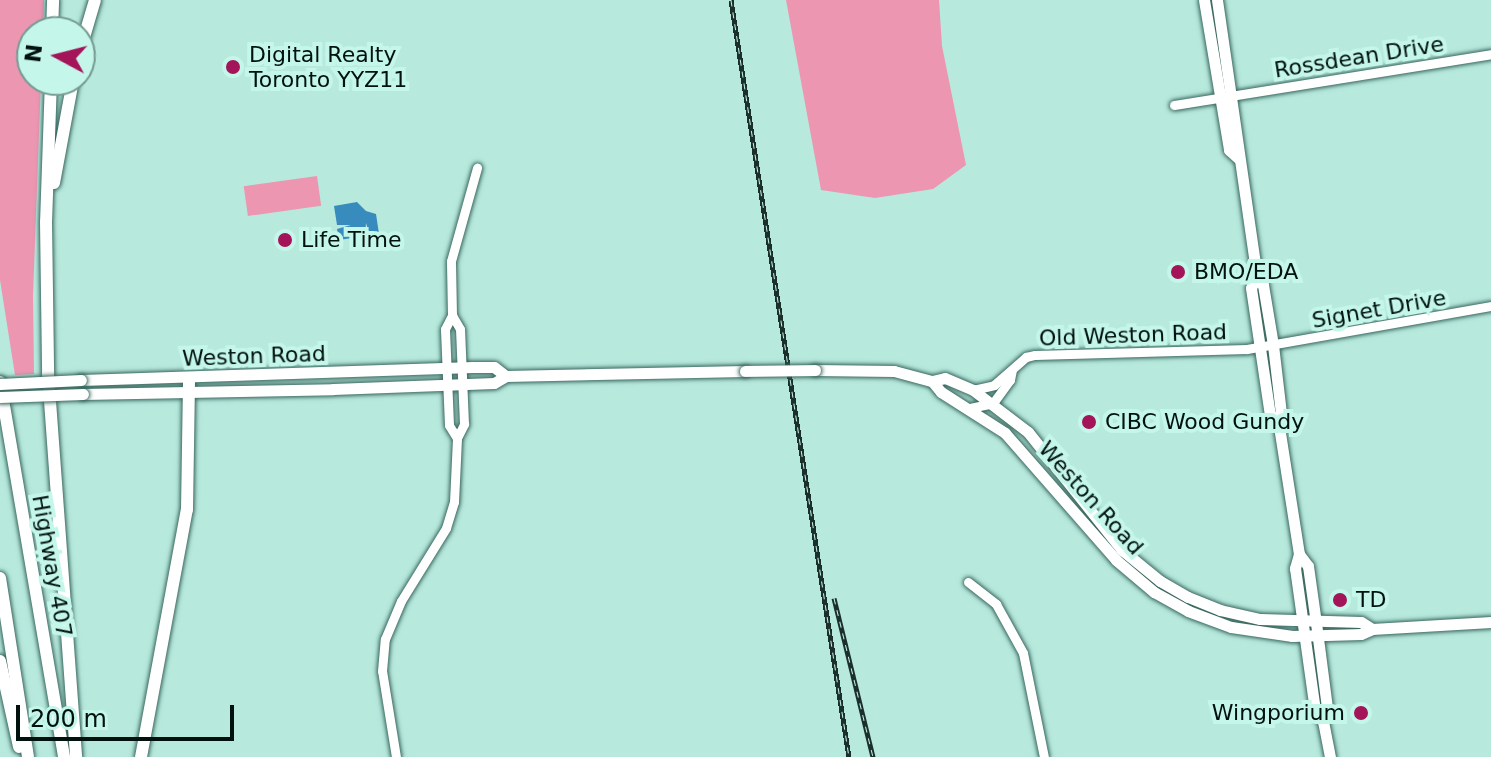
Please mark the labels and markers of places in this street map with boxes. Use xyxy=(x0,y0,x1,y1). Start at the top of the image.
place label: Digital Realty Toronto YYZ11 xyxy=(249,41,407,92)
marker: Digital Realty Toronto YYZ11 xyxy=(224,58,242,76)
place label: Life Time xyxy=(301,227,401,253)
marker: Life Time xyxy=(276,231,294,249)
place label: BMO/EDA xyxy=(1194,259,1298,285)
marker: BMO/EDA xyxy=(1169,263,1187,281)
place label: CIBC Wood Gundy xyxy=(1105,409,1304,435)
marker: CIBC Wood Gundy xyxy=(1080,413,1098,431)
place label: TD xyxy=(1356,587,1386,613)
marker: TD xyxy=(1331,591,1349,609)
place label: Wingporium xyxy=(1212,700,1345,726)
marker: Wingporium xyxy=(1352,704,1370,722)

